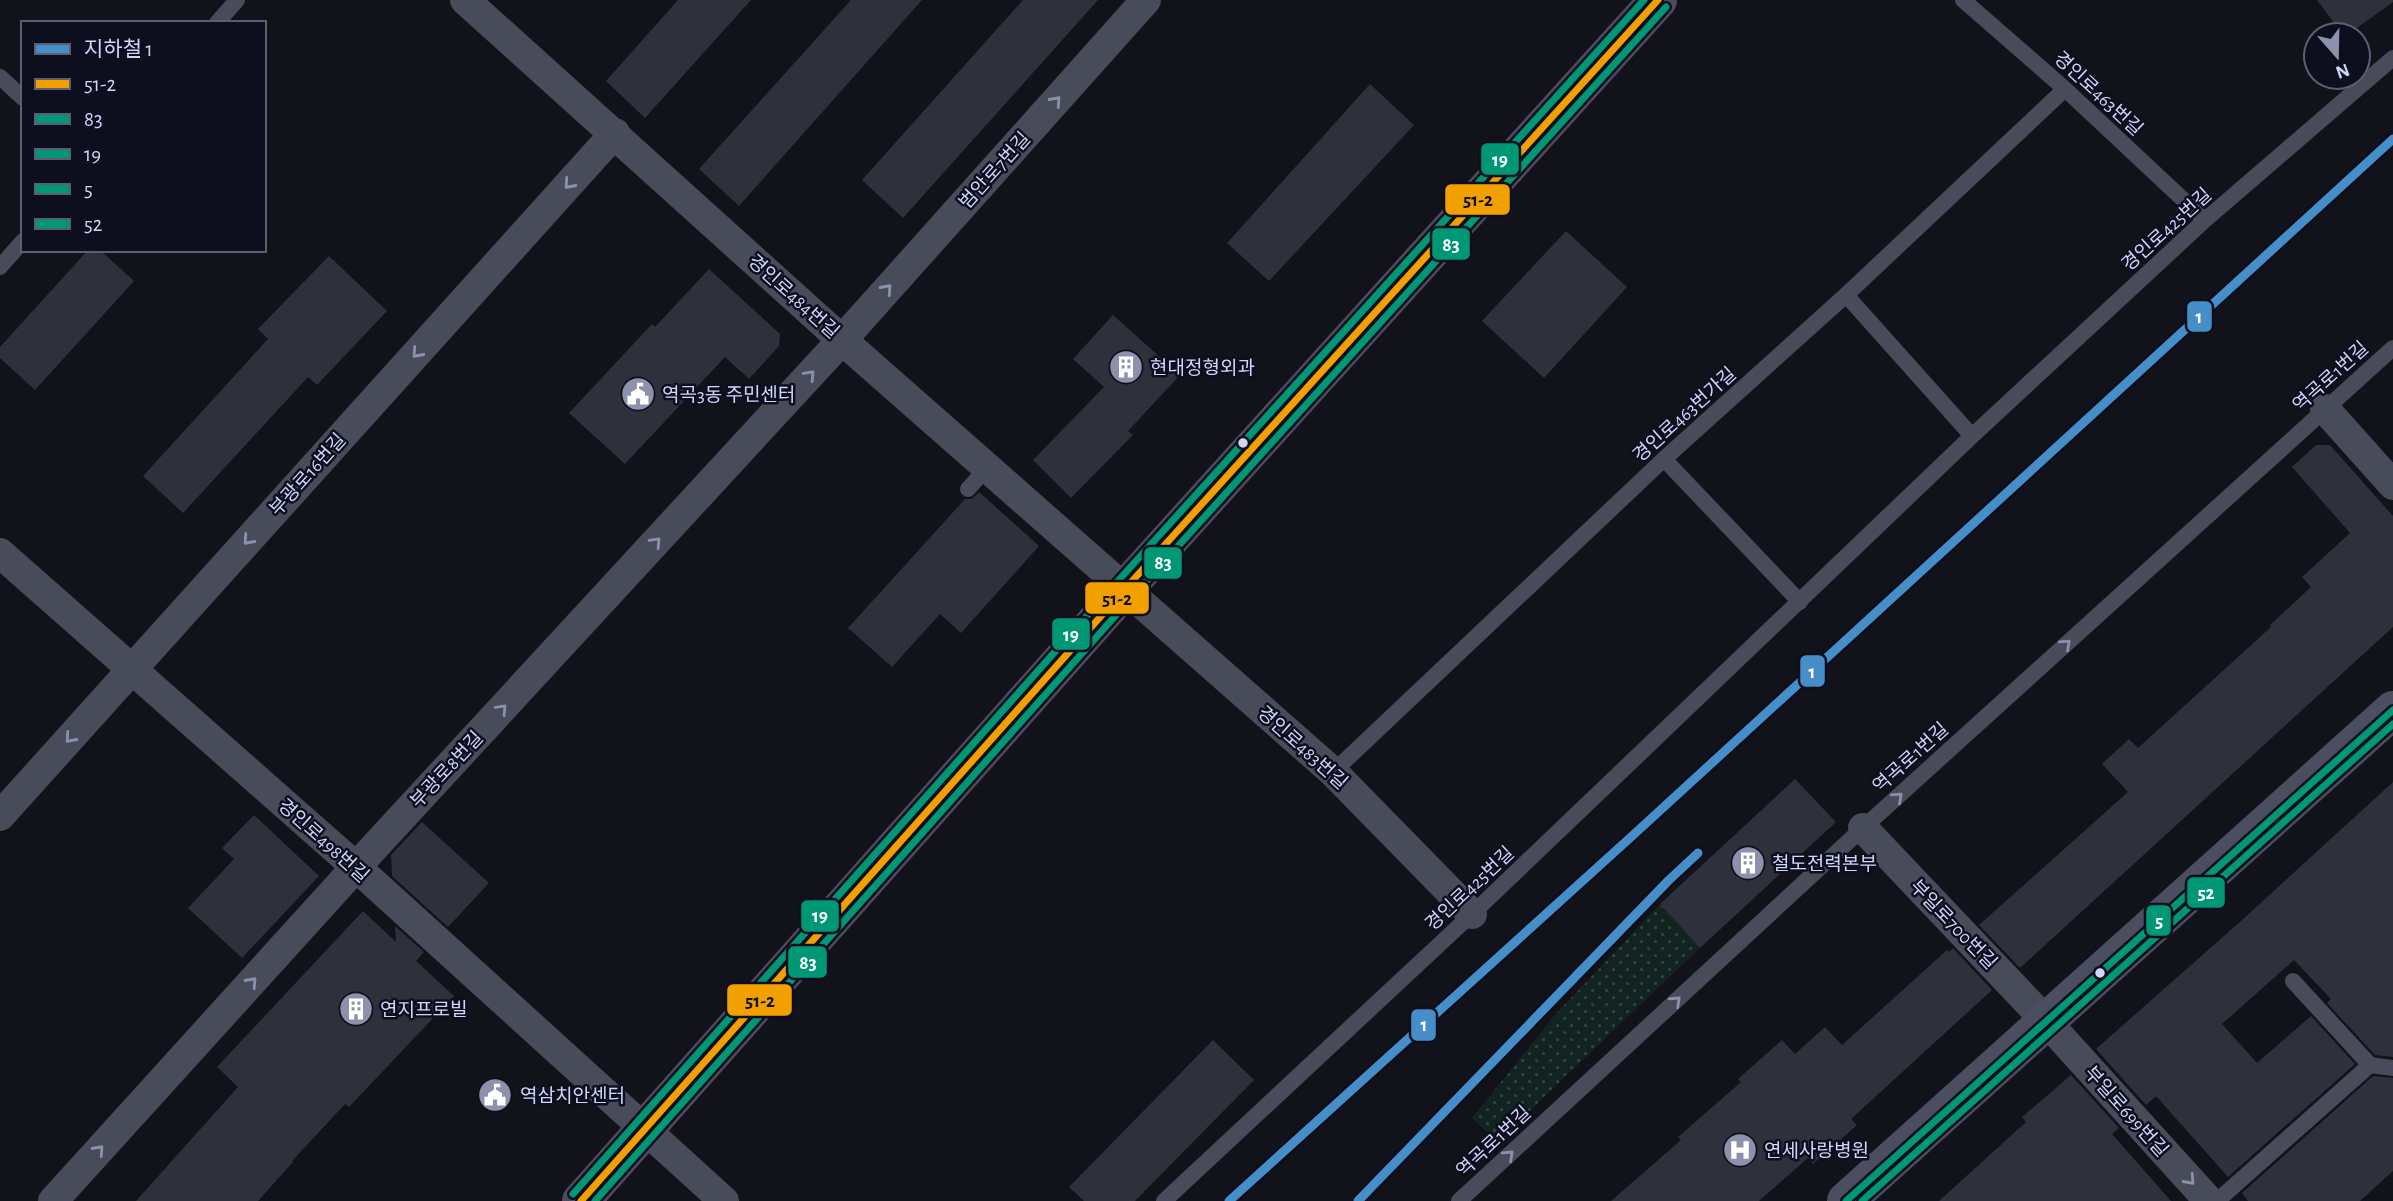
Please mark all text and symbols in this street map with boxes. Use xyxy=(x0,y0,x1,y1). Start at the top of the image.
legend xyxy=(21,21,266,252)
north arrow xyxy=(2302,21,2372,91)
text: 지하철 1 xyxy=(84,38,153,60)
street label: 경인로463번길 xyxy=(2050,48,2147,140)
text: N xyxy=(2333,59,2352,82)
text: 51-2 xyxy=(84,74,116,95)
one-way arrow xyxy=(1047,97,1060,110)
text: 83 xyxy=(84,109,103,130)
street label: 범안로7번길 xyxy=(955,129,1034,213)
line badge: 19 xyxy=(1480,142,1520,176)
text: 19 xyxy=(84,144,101,165)
text: 19 xyxy=(1492,151,1508,170)
one-way arrow xyxy=(565,176,578,189)
text: 5 xyxy=(84,179,93,200)
line badge: 51-2 xyxy=(1444,183,1511,216)
street label: 경인로425번길 xyxy=(2118,184,2215,275)
text: 51-2 xyxy=(1463,191,1493,210)
text: 52 xyxy=(84,214,102,235)
line badge: 83 xyxy=(1431,227,1471,261)
text: 83 xyxy=(1442,236,1460,255)
street label: 경인로484번길 xyxy=(744,251,843,343)
one-way arrow xyxy=(879,284,892,297)
line badge: 1 xyxy=(2186,300,2213,333)
text: 1 xyxy=(2196,308,2202,327)
street label: 역곡로1번길 xyxy=(2289,338,2372,416)
one-way arrow xyxy=(413,345,425,358)
building icon: 현대정형외과 xyxy=(1107,348,1145,386)
place label: 현대정형외과 xyxy=(1150,358,1255,378)
street label: 경인로463번가길 xyxy=(1629,364,1740,466)
one-way arrow xyxy=(802,370,814,383)
public building icon: 역곡3동 주민센터 xyxy=(619,375,657,413)
place label: 역곡3동 주민센터 xyxy=(662,385,795,405)
street label: 부광로16번길 xyxy=(266,430,350,520)
unlabelled marker xyxy=(1236,436,1250,450)
one-way arrow xyxy=(244,532,256,545)
one-way arrow xyxy=(648,537,660,550)
line badge: 83 xyxy=(1143,546,1183,580)
text: 83 xyxy=(1154,554,1172,573)
line badge: 51-2 xyxy=(1084,581,1150,615)
text: 51-2 xyxy=(1102,590,1132,609)
line badge: 19 xyxy=(1051,617,1091,651)
text: 19 xyxy=(1063,626,1079,645)
one-way arrow xyxy=(2058,640,2071,652)
line badge: 1 xyxy=(1799,654,1826,688)
text: 1 xyxy=(1809,663,1815,682)
street label: 경인로483번길 xyxy=(1254,702,1351,793)
one-way arrow xyxy=(493,704,506,717)
street label: 역곡로1번길 xyxy=(1869,719,1952,797)
street label: 부광로8번길 xyxy=(407,728,487,812)
one-way arrow xyxy=(66,729,78,742)
one-way arrow xyxy=(1890,793,1903,805)
street label: 경인로498번길 xyxy=(274,795,373,886)
street label: 경인로425번길 xyxy=(1421,843,1518,935)
building icon: 철도전력본부 xyxy=(1729,844,1767,882)
place label: 철도전력본부 xyxy=(1772,854,1877,874)
street label: 부일로700번길 xyxy=(1906,876,2001,973)
line badge: 52 xyxy=(2186,876,2226,909)
text: 52 xyxy=(2197,884,2215,903)
line badge: 19 xyxy=(800,899,840,933)
line badge: 5 xyxy=(2145,904,2172,937)
text: 19 xyxy=(812,907,828,926)
text: 5 xyxy=(2155,912,2163,931)
line badge: 83 xyxy=(787,945,828,979)
text: 83 xyxy=(799,954,817,973)
unlabelled marker xyxy=(2093,966,2107,980)
one-way arrow xyxy=(244,977,256,990)
line badge: 51-2 xyxy=(726,983,793,1017)
building icon: 연지프로빌 xyxy=(337,990,375,1028)
text: 51-2 xyxy=(745,992,775,1011)
one-way arrow xyxy=(1668,996,1681,1009)
place label: 연지프로빌 xyxy=(380,1000,467,1020)
line badge: 1 xyxy=(1410,1008,1437,1042)
text: 1 xyxy=(1421,1016,1427,1035)
street label: 부일로699번길 xyxy=(2081,1063,2172,1161)
public building icon: 역삼치안센터 xyxy=(476,1076,514,1114)
place label: 역삼치안센터 xyxy=(520,1086,625,1106)
street label: 역곡로1번길 xyxy=(1453,1102,1535,1181)
hospital icon: 연세사랑병원 xyxy=(1721,1131,1759,1169)
place label: 연세사랑병원 xyxy=(1764,1141,1869,1161)
one-way arrow xyxy=(91,1146,103,1159)
one-way arrow xyxy=(1501,1150,1514,1163)
one-way arrow xyxy=(2182,1172,2194,1185)

